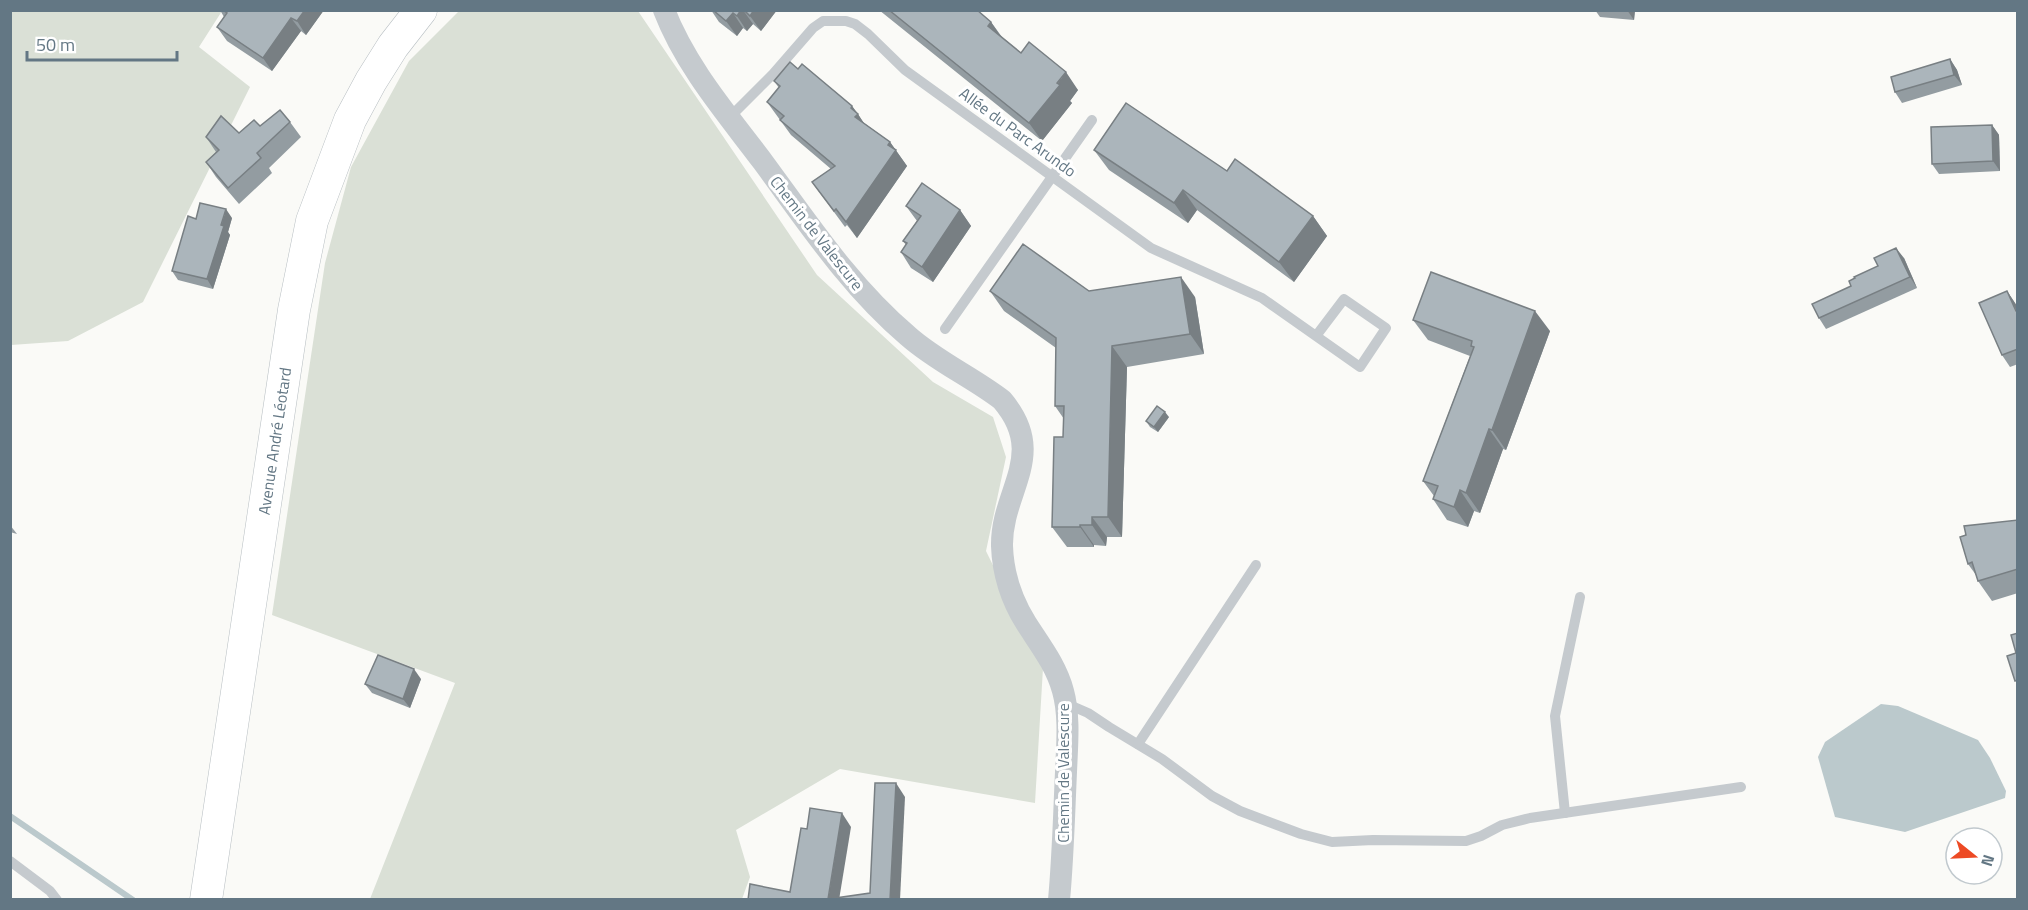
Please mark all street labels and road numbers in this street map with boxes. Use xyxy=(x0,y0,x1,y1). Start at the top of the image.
street label: Allée du Parc Arundo xyxy=(955,81,1081,183)
street label: Chemin de Valescure xyxy=(765,171,869,295)
street label: Avenue André Léotard xyxy=(252,366,297,516)
street label: Chemin de Valescure xyxy=(1051,703,1075,843)

